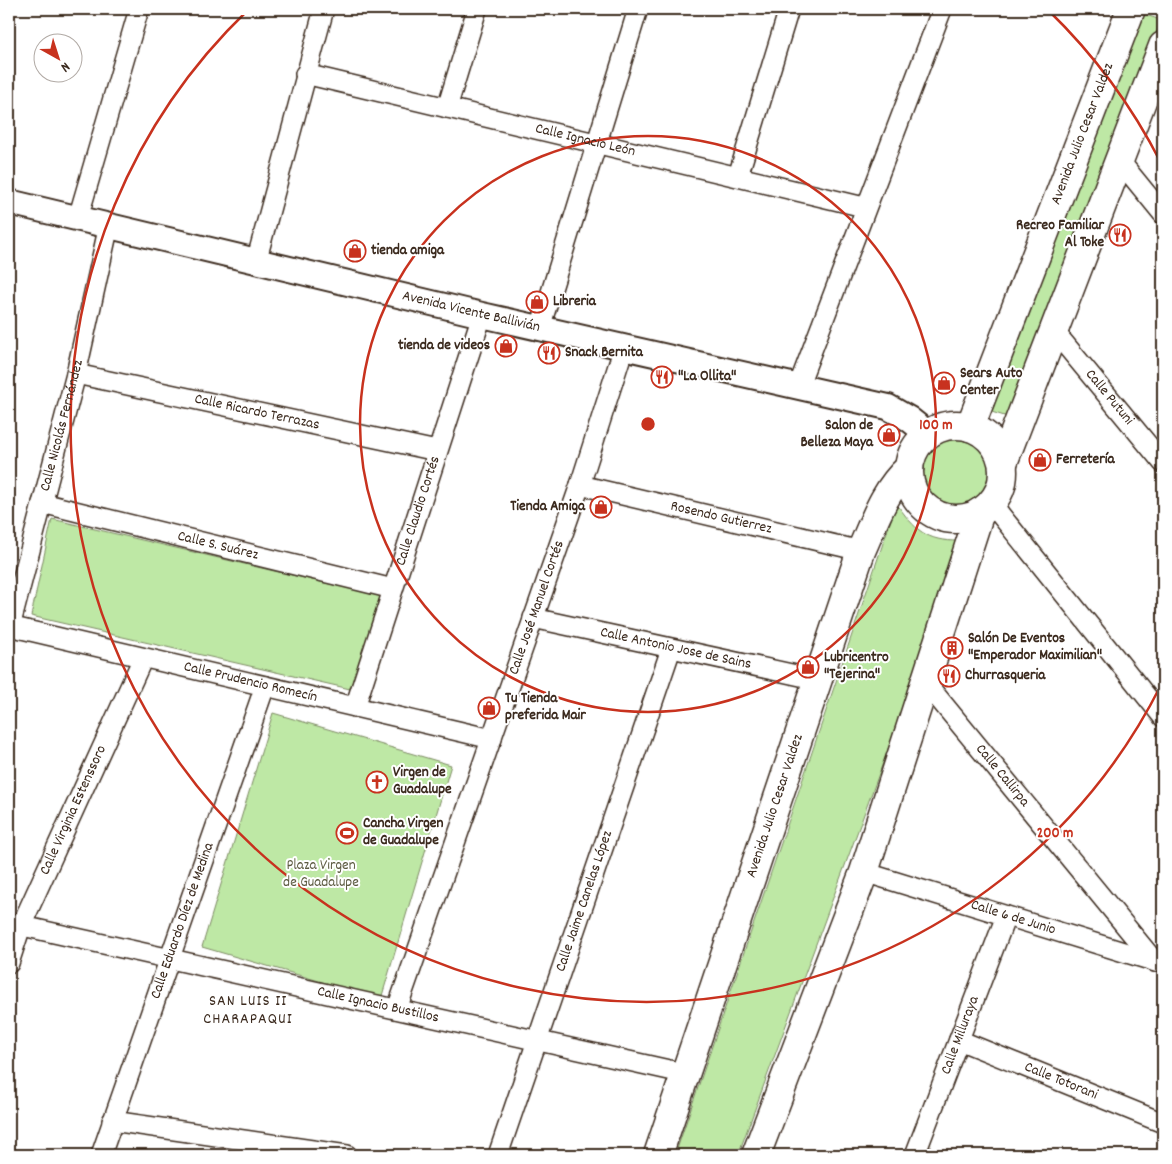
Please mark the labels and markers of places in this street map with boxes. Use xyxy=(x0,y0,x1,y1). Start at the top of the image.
place label: Recreo Familiar Al Toke xyxy=(1016,215,1104,254)
restaurant icon: Recreo Familiar Al Toke xyxy=(1108,223,1132,247)
shop icon: tienda amiga xyxy=(343,239,367,263)
place label: tienda amiga xyxy=(371,240,445,262)
shop icon: Libreria xyxy=(525,290,549,314)
place label: Libreria xyxy=(553,291,597,313)
shop icon: tienda de videos xyxy=(494,334,518,358)
place label: tienda de videos xyxy=(398,335,490,357)
restaurant icon: Snack Bernita xyxy=(537,341,561,365)
place label: Snack Bernita xyxy=(565,342,644,364)
place label: Sears Auto Center xyxy=(960,363,1023,402)
restaurant icon: "La Ollita" xyxy=(650,365,674,389)
place label: "La Ollita" xyxy=(678,366,736,388)
shop icon: Sears Auto Center xyxy=(932,371,956,395)
centre of rings xyxy=(639,415,657,433)
place label: Salon de Belleza Maya xyxy=(800,415,874,454)
shop icon: Salon de Belleza Maya xyxy=(877,423,901,447)
shop icon: Ferretería xyxy=(1028,448,1052,472)
place label: Ferretería xyxy=(1056,449,1115,471)
shop icon: Tienda Amiga xyxy=(589,495,613,519)
place label: Tienda Amiga xyxy=(510,496,586,518)
place label: Salón De Eventos "Emperador Maximilian" xyxy=(968,628,1102,667)
building icon: Salón De Eventos "Emperador Maximilian" xyxy=(940,636,964,660)
place label: Lubricentro "Tejerina" xyxy=(824,647,889,686)
shop icon: Lubricentro "Tejerina" xyxy=(796,655,820,679)
restaurant icon: Churrasqueria xyxy=(937,664,961,688)
place label: Churrasqueria xyxy=(965,665,1046,687)
place label: Tu Tienda preferida Mair xyxy=(505,688,586,727)
shop icon: Tu Tienda preferida Mair xyxy=(477,696,501,720)
place label: Virgen de Guadalupe xyxy=(393,762,452,801)
church icon: Virgen de Guadalupe xyxy=(365,770,389,794)
place label: Cancha Virgen de Guadalupe xyxy=(363,813,443,852)
sports icon: Cancha Virgen de Guadalupe xyxy=(335,821,359,845)

